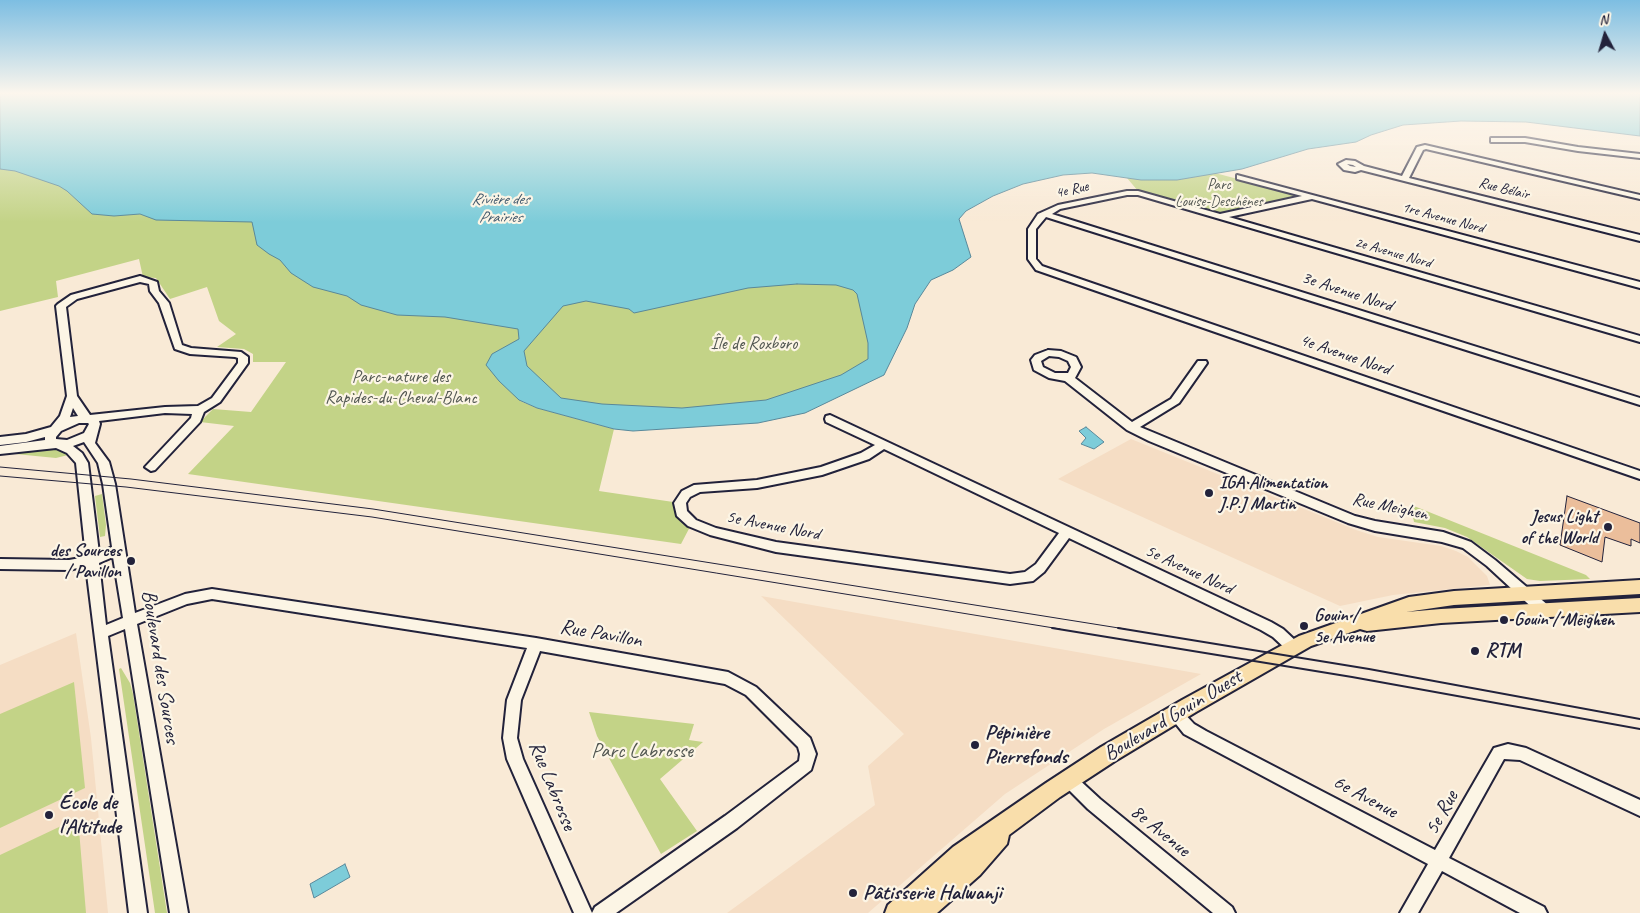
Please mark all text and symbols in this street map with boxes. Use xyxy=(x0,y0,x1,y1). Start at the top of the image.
north arrow xyxy=(1580,10,1630,60)
text: N xyxy=(1598,11,1609,28)
street label: Rue Bélair xyxy=(1477,174,1531,204)
park label: Parc Louise-Deschênes xyxy=(1175,176,1263,211)
street label: 4e Rue xyxy=(1054,177,1090,203)
water label: Rivière des Prairies xyxy=(471,190,529,228)
street label: 1re Avenue Nord xyxy=(1400,198,1486,238)
street label: 2e Avenue Nord xyxy=(1353,233,1433,273)
street label: 3e Avenue Nord xyxy=(1299,267,1395,317)
street label: 4e Avenue Nord xyxy=(1297,329,1393,381)
park label: Île de Roxboro xyxy=(711,333,797,355)
park label: Parc-nature des Rapides-du-Cheval-Blanc xyxy=(325,366,477,408)
place label: IGA Alimentation J.P.J Martin xyxy=(1219,472,1328,514)
marker: IGA Alimentation J.P.J Martin xyxy=(1203,487,1215,499)
street label: Rue Meighen xyxy=(1350,488,1430,526)
street label: 5e Avenue Nord xyxy=(724,506,822,546)
place label: Jesus Light of the World xyxy=(1521,506,1598,548)
marker: Jesus Light of the World xyxy=(1602,521,1614,533)
place label: des Sources / Pavillon xyxy=(50,540,121,582)
street label: 5e Avenue Nord xyxy=(1142,540,1236,600)
marker: des Sources / Pavillon xyxy=(125,555,137,567)
street label: Boulevard des Sources xyxy=(135,589,185,745)
place label: Gouin / 5e Avenue xyxy=(1314,605,1374,648)
place label: Gouin / Meighen xyxy=(1514,609,1614,631)
street label: Rue Pavillon xyxy=(558,614,644,654)
marker: Gouin / Meighen xyxy=(1498,614,1510,626)
marker: Gouin / 5e Avenue xyxy=(1298,620,1310,632)
place label: RTM xyxy=(1485,638,1521,664)
marker: RTM xyxy=(1469,645,1481,657)
street label: Boulevard Gouin Ouest xyxy=(1099,665,1247,767)
place label: Pépinière Pierrefonds xyxy=(985,720,1068,770)
street label: Rue Labrosse xyxy=(523,738,581,834)
park label: Parc Labrosse xyxy=(591,738,693,764)
marker: Pépinière Pierrefonds xyxy=(969,739,981,751)
street label: 6e Avenue xyxy=(1328,770,1402,824)
street label: 5e Rue xyxy=(1420,787,1464,839)
place label: École de l'Altitude xyxy=(59,790,121,840)
street label: 8e Avenue xyxy=(1125,799,1195,863)
marker: École de l'Altitude xyxy=(43,809,55,821)
place label: Pâtisserie Halwanji xyxy=(863,880,1002,906)
marker: Pâtisserie Halwanji xyxy=(847,887,859,899)

